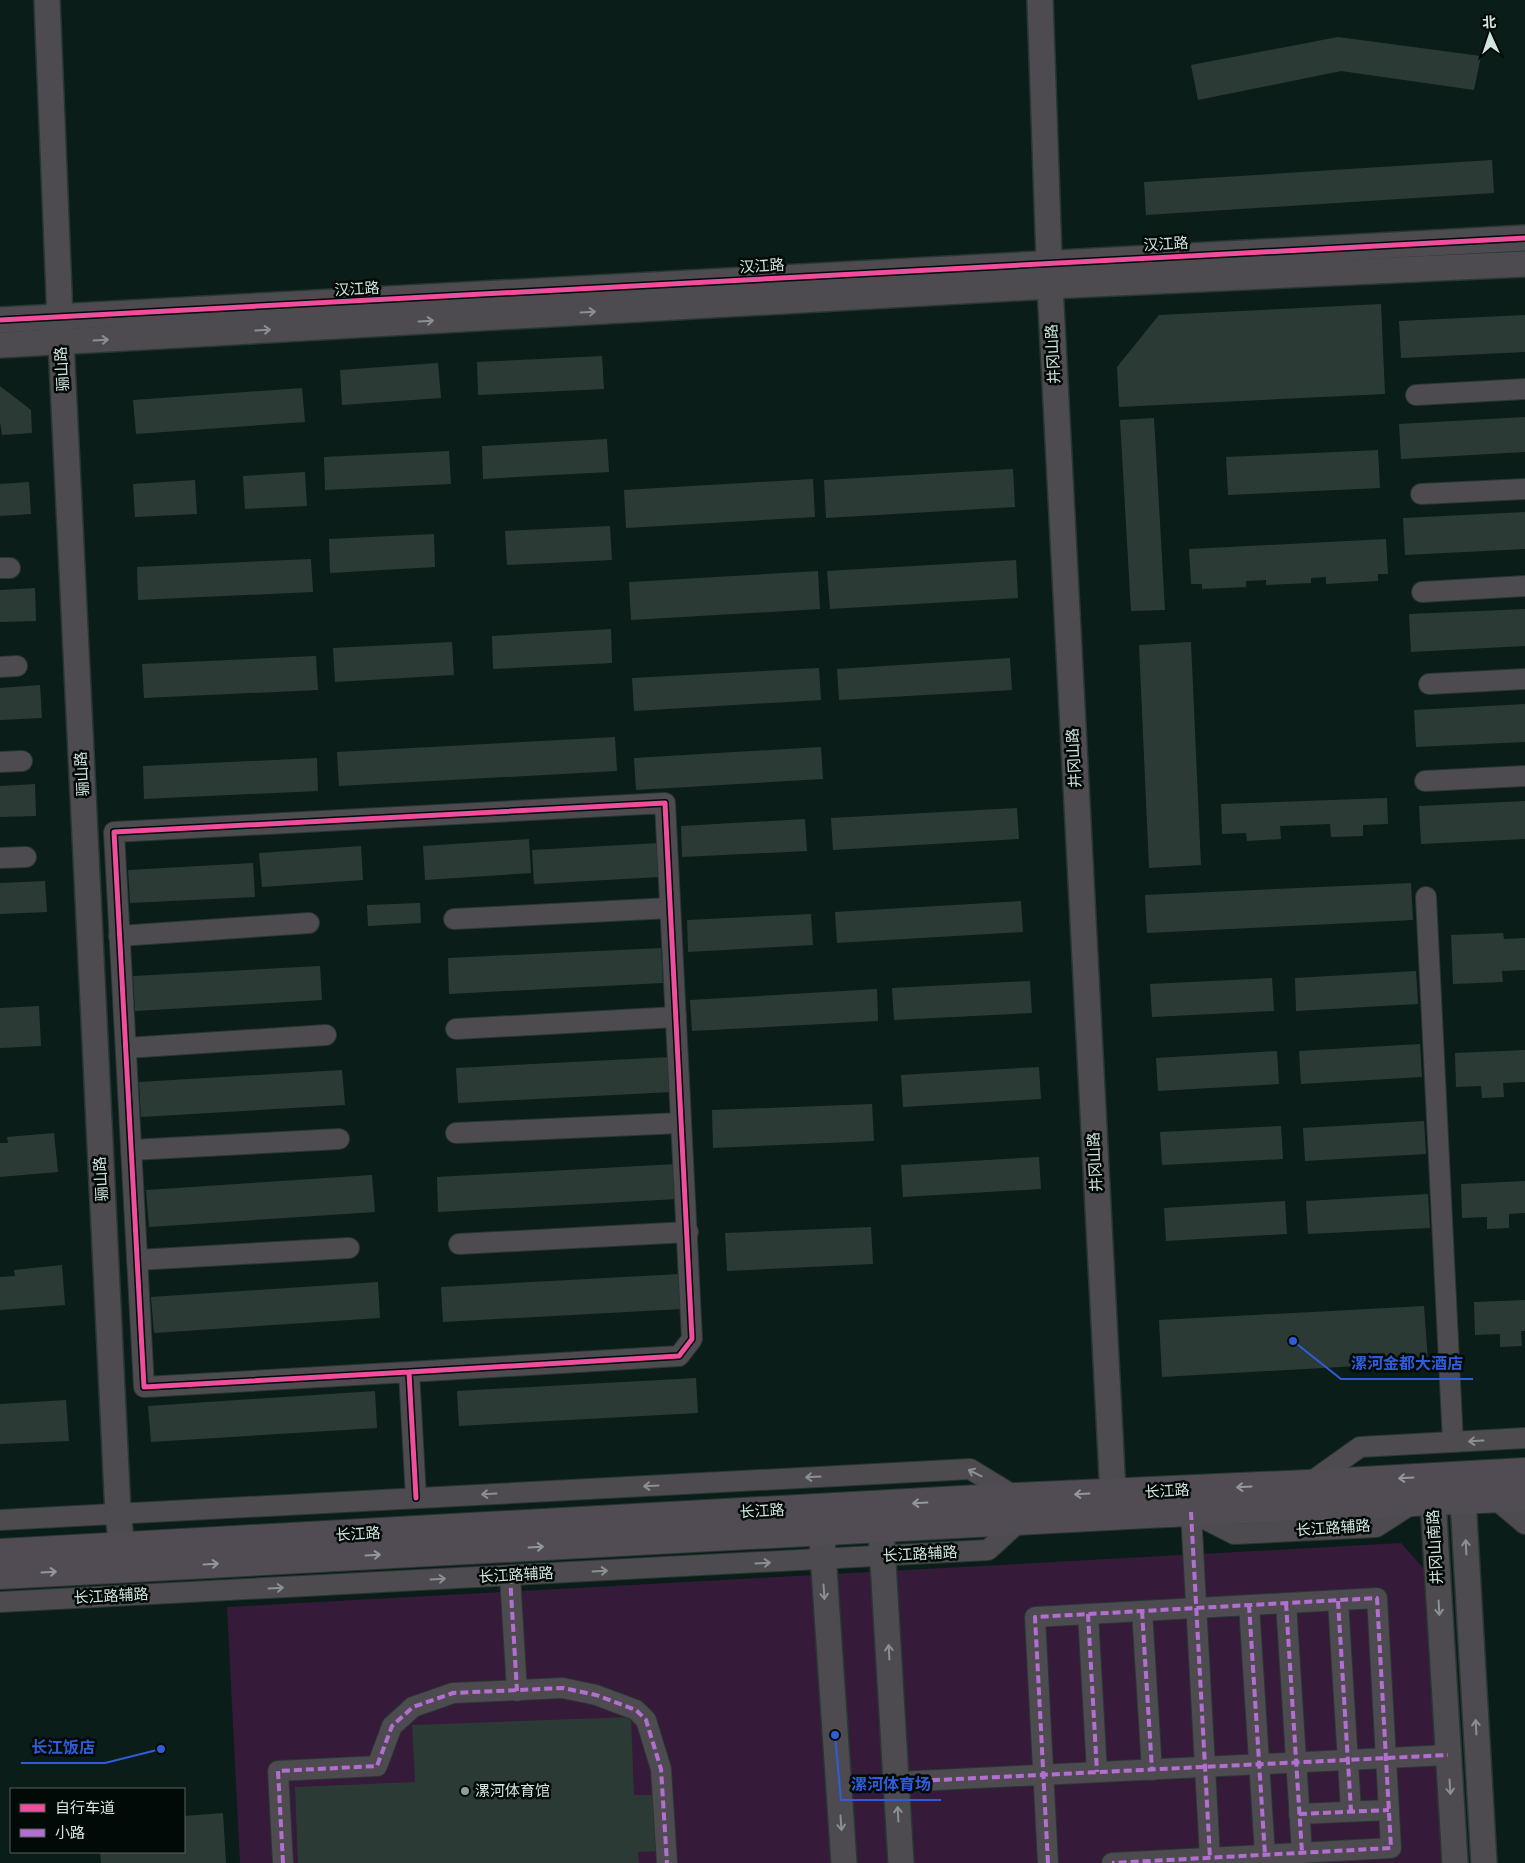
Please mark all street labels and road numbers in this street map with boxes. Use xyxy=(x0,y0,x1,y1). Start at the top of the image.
street label: 汉江路 xyxy=(1143,232,1189,254)
street label: 汉江路 xyxy=(739,254,785,276)
street label: 汉江路 xyxy=(334,277,380,299)
street label: 井冈山路 xyxy=(1040,324,1064,385)
street label: 骊山路 xyxy=(50,346,72,392)
street label: 井冈山路 xyxy=(1061,728,1085,789)
street label: 骊山路 xyxy=(70,751,92,797)
street label: 井冈山路 xyxy=(1082,1132,1106,1193)
street label: 骊山路 xyxy=(89,1156,111,1202)
street label: 长江路 xyxy=(1144,1479,1190,1501)
street label: 长江路 xyxy=(739,1499,785,1521)
street label: 井冈山南路 xyxy=(1422,1509,1446,1585)
street label: 长江路辅路 xyxy=(1295,1514,1371,1540)
street label: 长江路 xyxy=(335,1522,381,1544)
street label: 长江路辅路 xyxy=(882,1541,958,1565)
street label: 长江路辅路 xyxy=(478,1562,554,1586)
street label: 长江路辅路 xyxy=(73,1583,149,1607)

